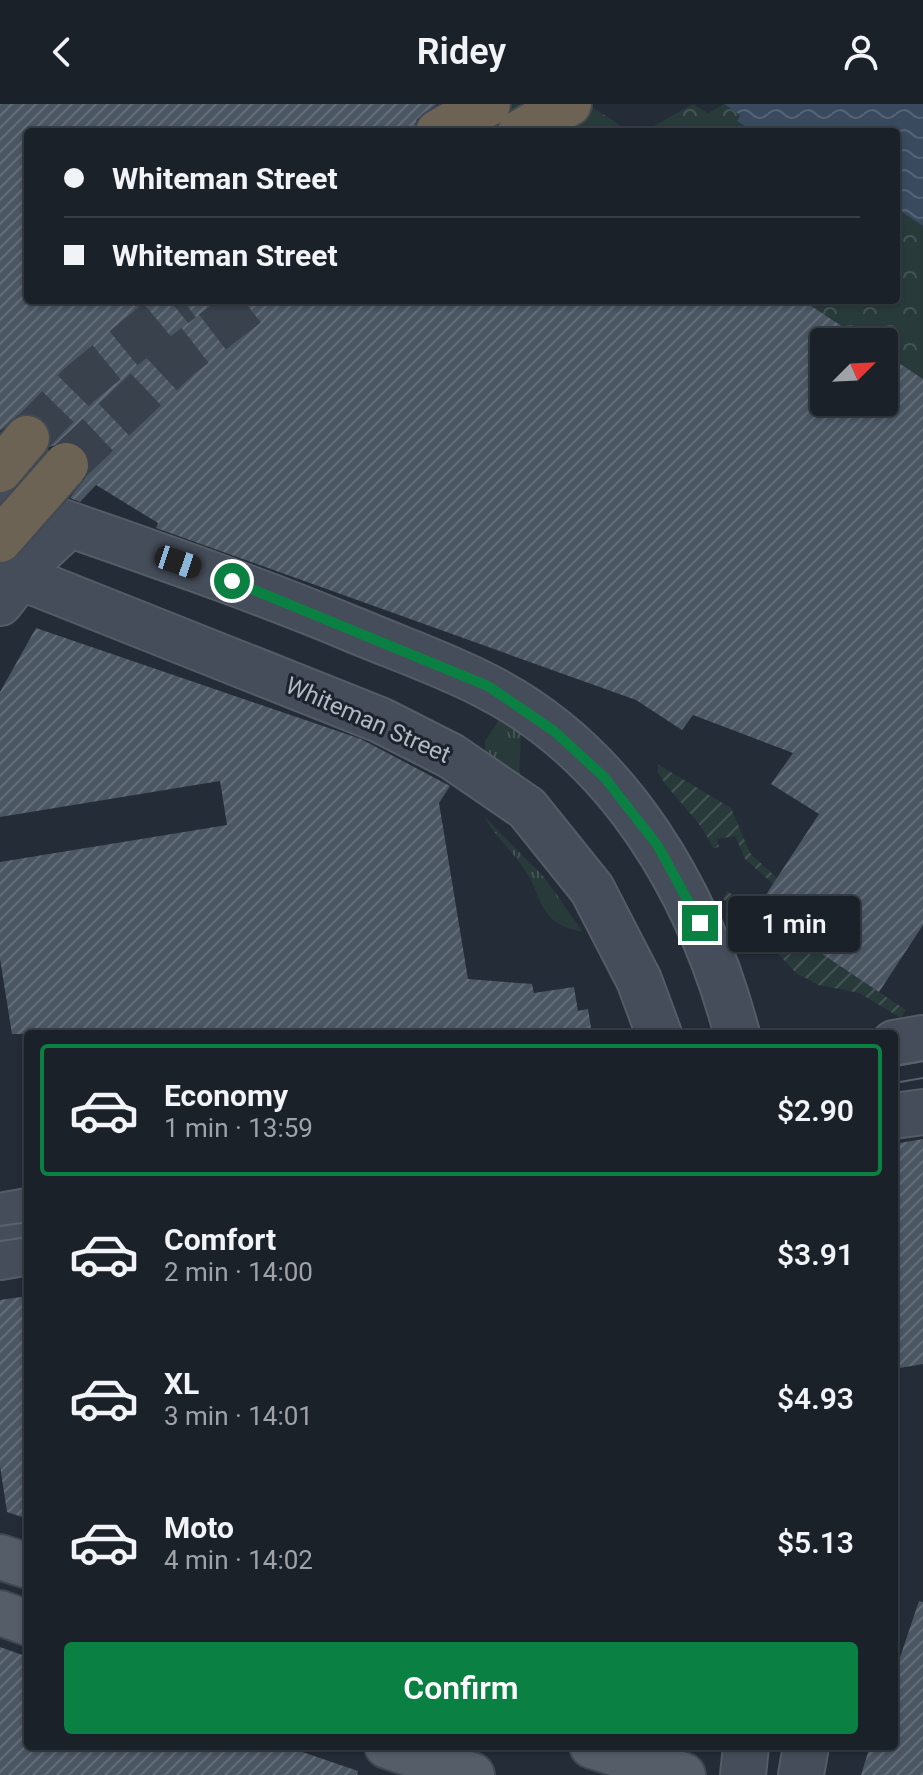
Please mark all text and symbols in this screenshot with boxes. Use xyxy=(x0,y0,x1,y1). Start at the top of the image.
icon: back xyxy=(40,30,84,74)
icon: person xyxy=(839,30,883,74)
text: Ridey xyxy=(417,31,506,73)
text: Whiteman Street xyxy=(112,161,338,196)
text: Whiteman Street xyxy=(112,238,338,273)
north arrow xyxy=(810,328,898,416)
map controls xyxy=(810,328,898,416)
car xyxy=(151,543,205,581)
route start xyxy=(214,563,250,599)
street label: Whiteman Street xyxy=(281,671,455,769)
callout: 1 min xyxy=(728,895,860,951)
route end xyxy=(682,905,718,941)
text: 1 min xyxy=(761,909,827,939)
icon: car xyxy=(68,1074,140,1146)
text: Economy xyxy=(164,1078,288,1113)
text: $2.90 xyxy=(777,1093,854,1128)
text: 1 min · 13:59 xyxy=(164,1113,313,1143)
icon: car xyxy=(68,1218,140,1290)
text: Comfort xyxy=(164,1222,276,1257)
text: $3.91 xyxy=(777,1237,854,1272)
text: 2 min · 14:00 xyxy=(164,1257,313,1287)
icon: car xyxy=(68,1362,140,1434)
text: XL xyxy=(164,1366,199,1401)
text: $4.93 xyxy=(777,1381,854,1416)
text: 3 min · 14:01 xyxy=(164,1401,313,1431)
icon: car xyxy=(68,1506,140,1578)
text: Moto xyxy=(164,1510,234,1545)
text: $5.13 xyxy=(777,1525,854,1560)
text: 4 min · 14:02 xyxy=(164,1545,313,1575)
button: Confirm xyxy=(64,1642,858,1734)

